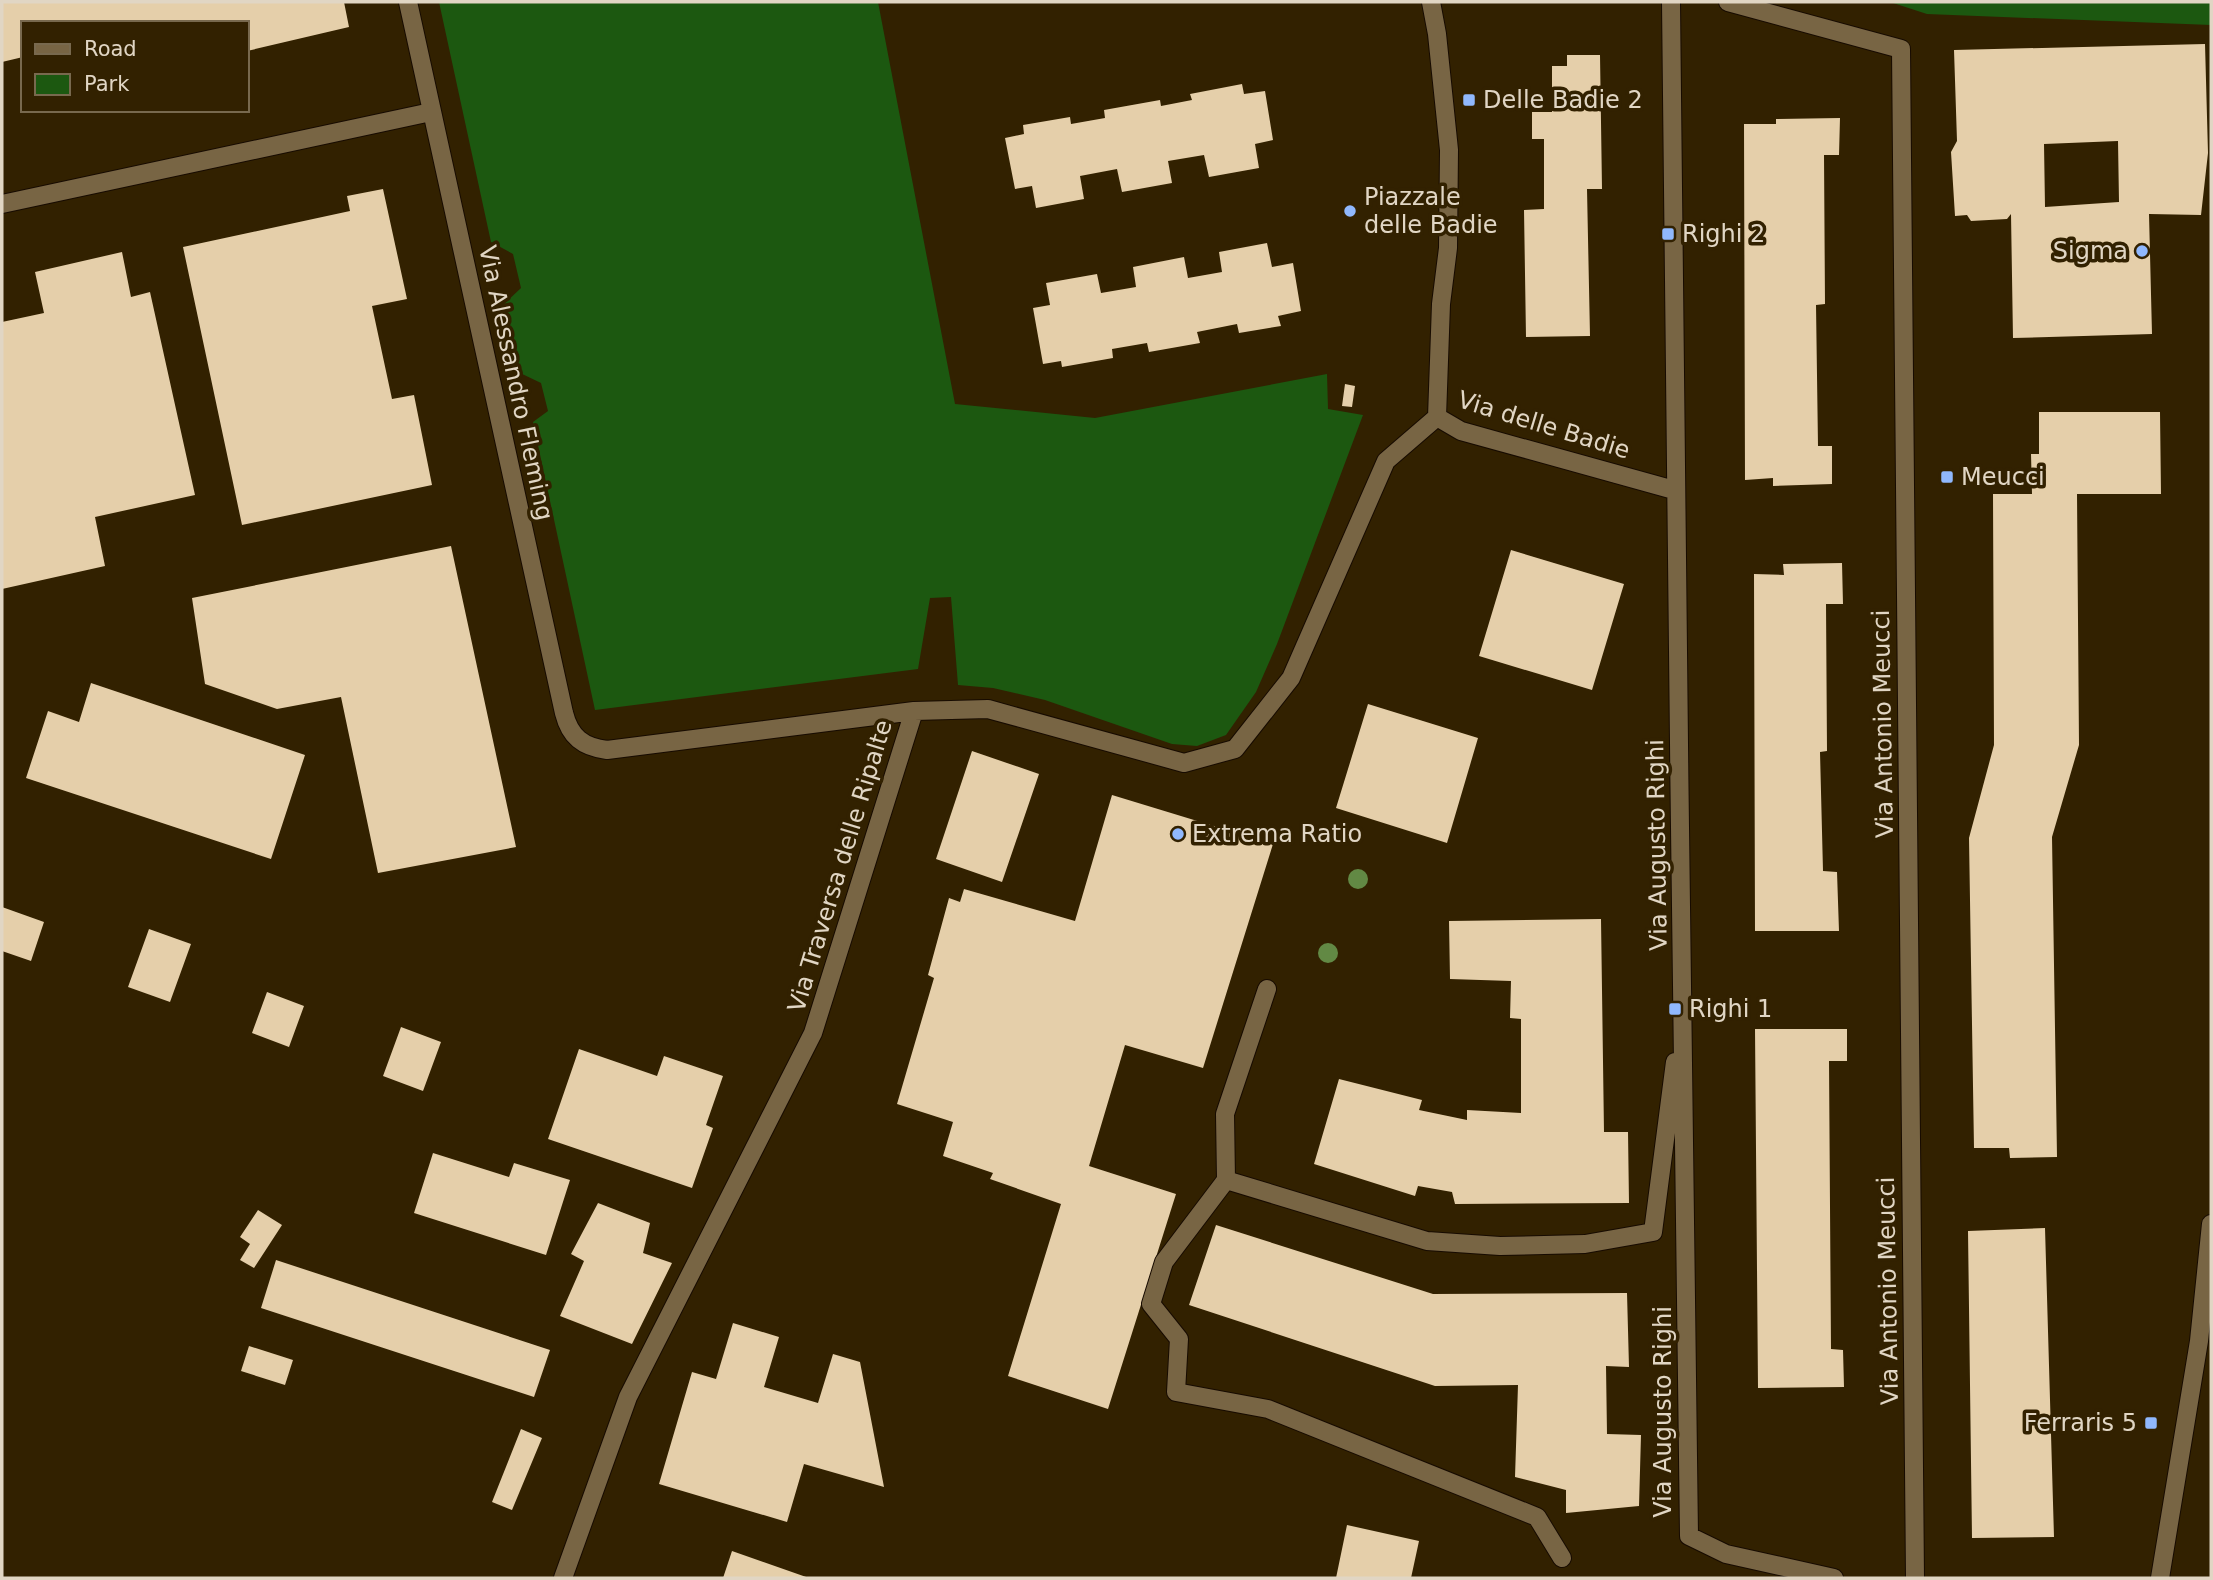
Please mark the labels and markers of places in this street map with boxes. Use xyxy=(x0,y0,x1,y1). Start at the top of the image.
place label: Delle Badie 2 xyxy=(1483,86,1643,114)
marker: Delle Badie 2 xyxy=(1461,92,1477,108)
place label: Piazzale delle Badie xyxy=(1364,183,1498,239)
marker: Piazzale delle Badie xyxy=(1342,203,1358,219)
place label: Righi 2 xyxy=(1682,220,1765,248)
marker: Righi 2 xyxy=(1660,226,1676,242)
place label: Sigma xyxy=(2053,237,2128,265)
marker: Sigma xyxy=(2134,243,2150,259)
place label: Meucci xyxy=(1961,463,2045,491)
marker: Meucci xyxy=(1939,469,1955,485)
place label: Extrema Ratio xyxy=(1192,820,1362,848)
marker: Extrema Ratio xyxy=(1170,826,1186,842)
place label: Righi 1 xyxy=(1689,995,1772,1023)
marker: Righi 1 xyxy=(1667,1001,1683,1017)
place label: Ferraris 5 xyxy=(2024,1409,2137,1437)
marker: Ferraris 5 xyxy=(2143,1415,2159,1431)

